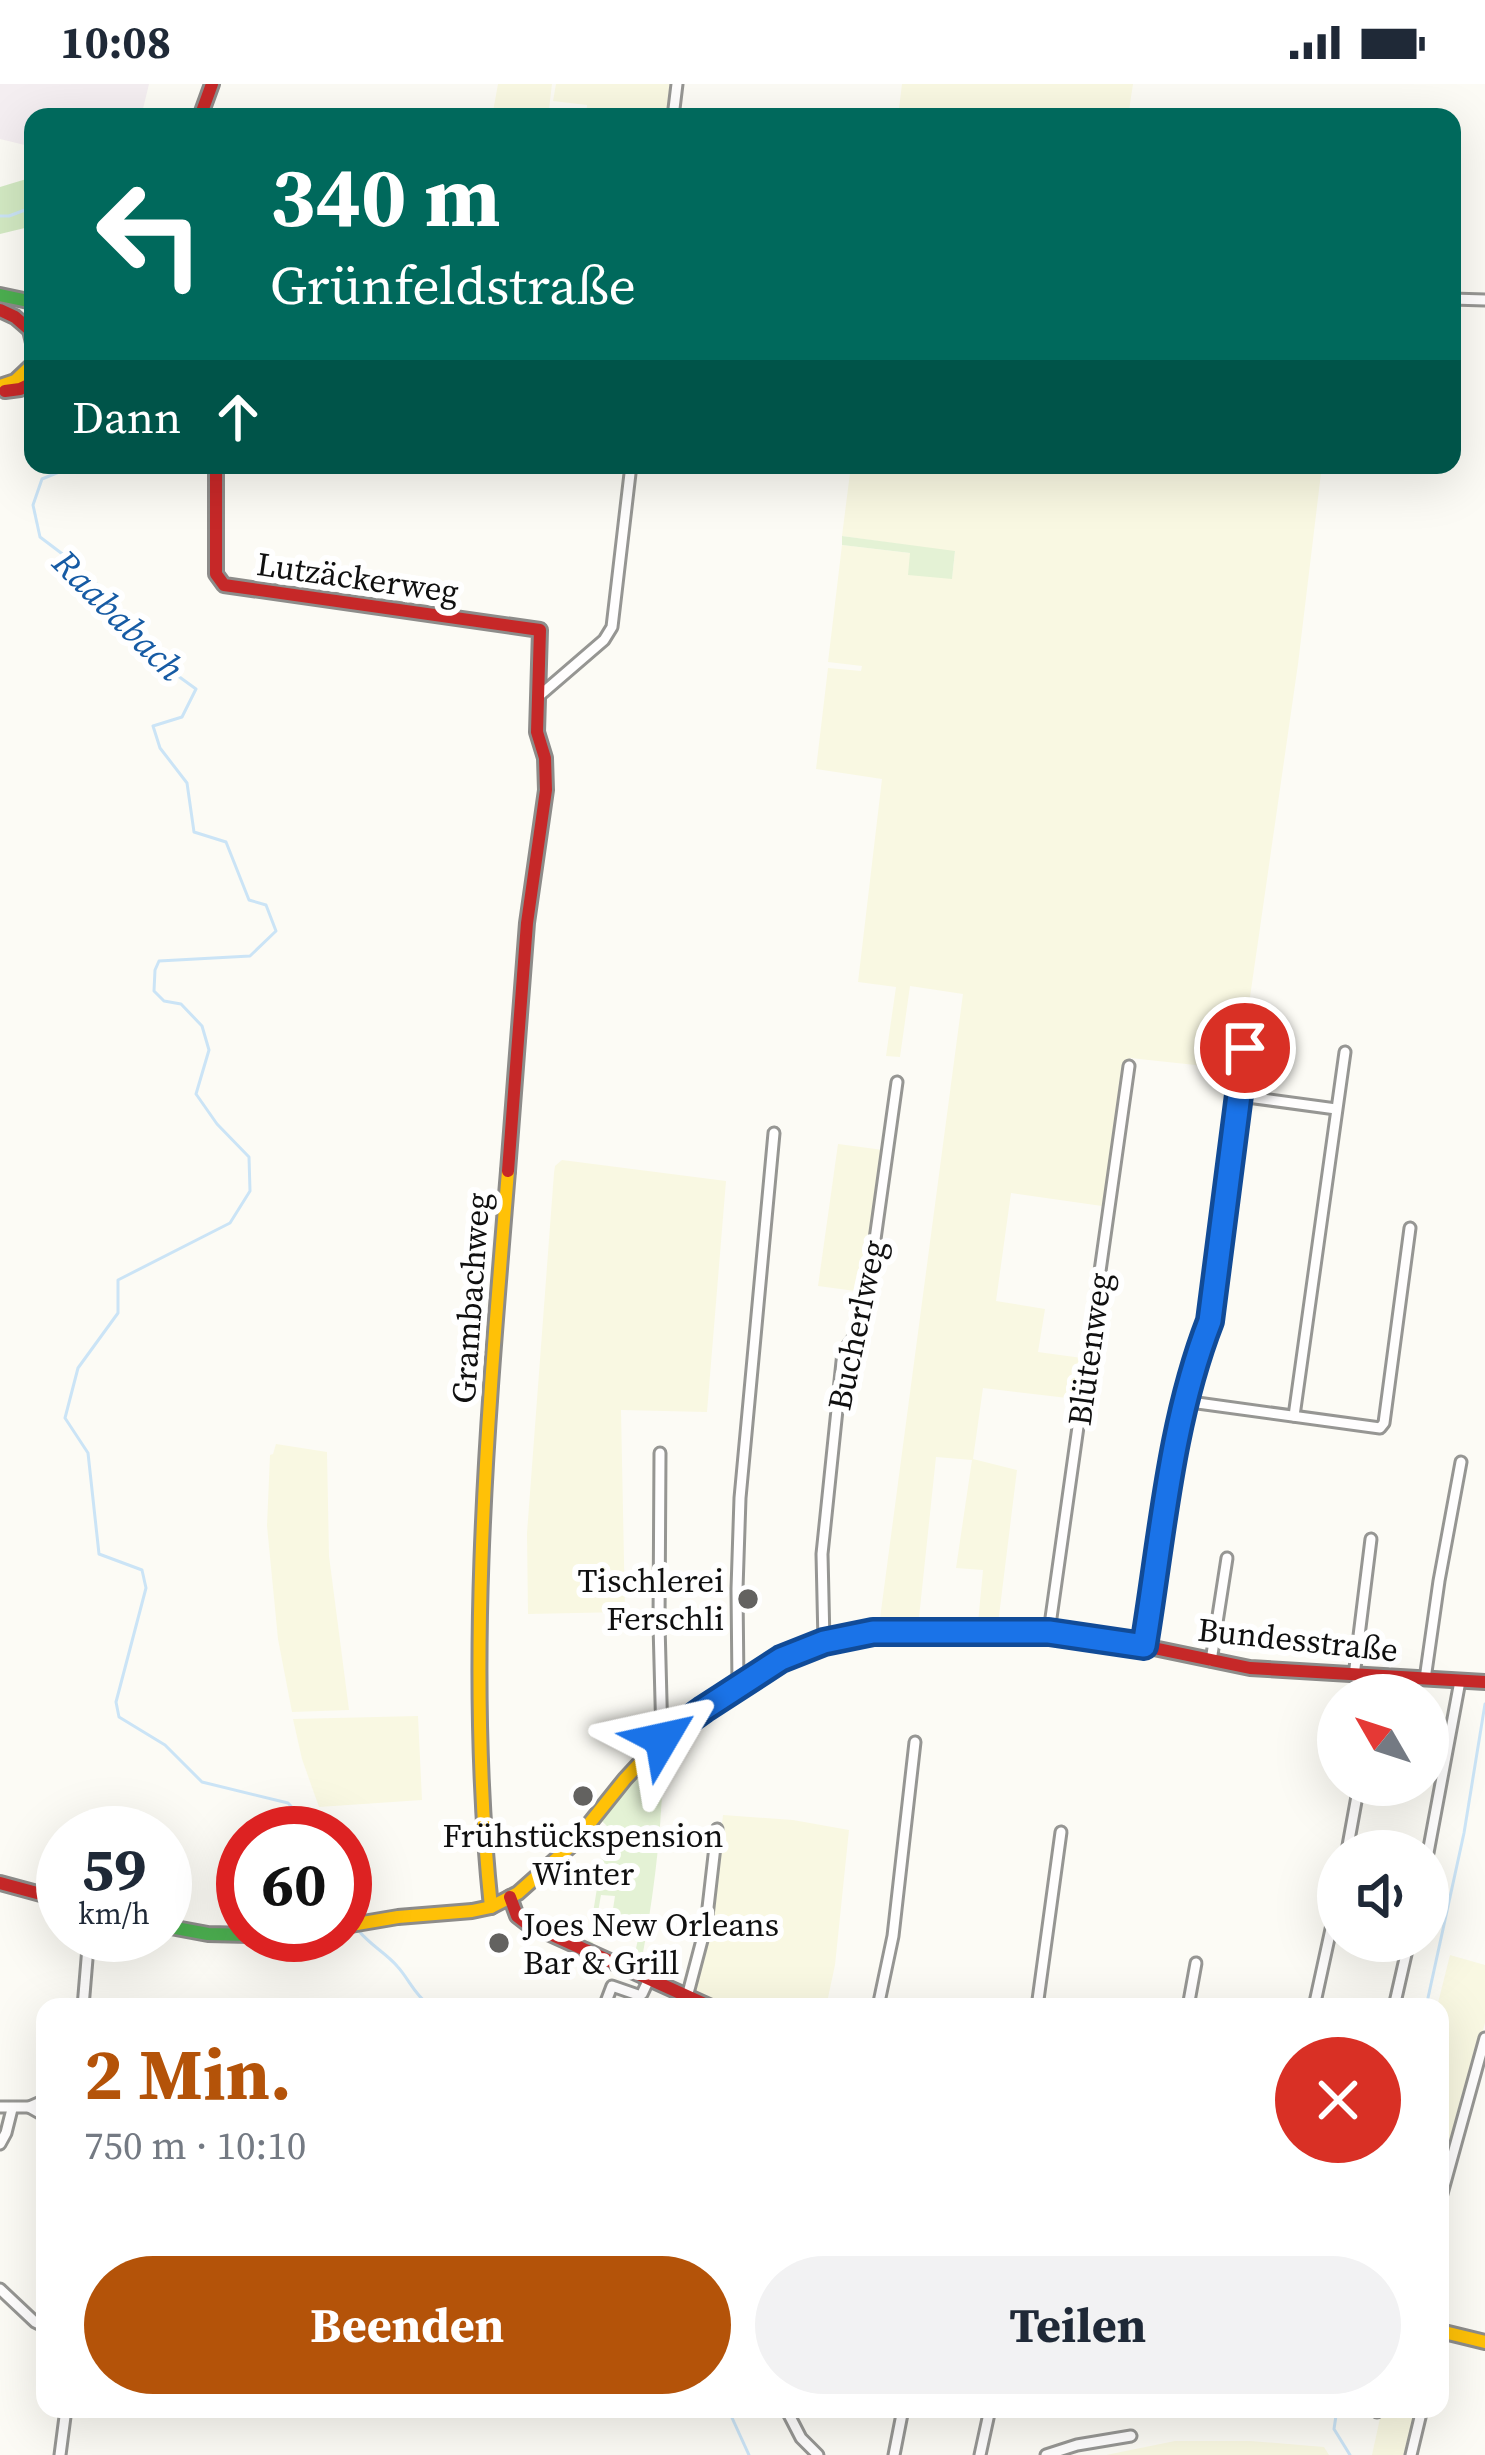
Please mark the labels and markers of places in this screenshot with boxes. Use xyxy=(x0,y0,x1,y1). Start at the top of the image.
pin xyxy=(1194,997,1296,1099)
place label: Tischlerei Ferschli xyxy=(577,1558,724,1641)
marker: Tischlerei Ferschli xyxy=(735,1586,761,1612)
marker: Frühstückspension Winter xyxy=(570,1783,596,1809)
place label: Frühstückspension Winter xyxy=(442,1813,724,1896)
place label: Joes New Orleans Bar & Grill xyxy=(522,1902,779,1985)
marker: Joes New Orleans Bar & Grill xyxy=(486,1930,512,1956)

